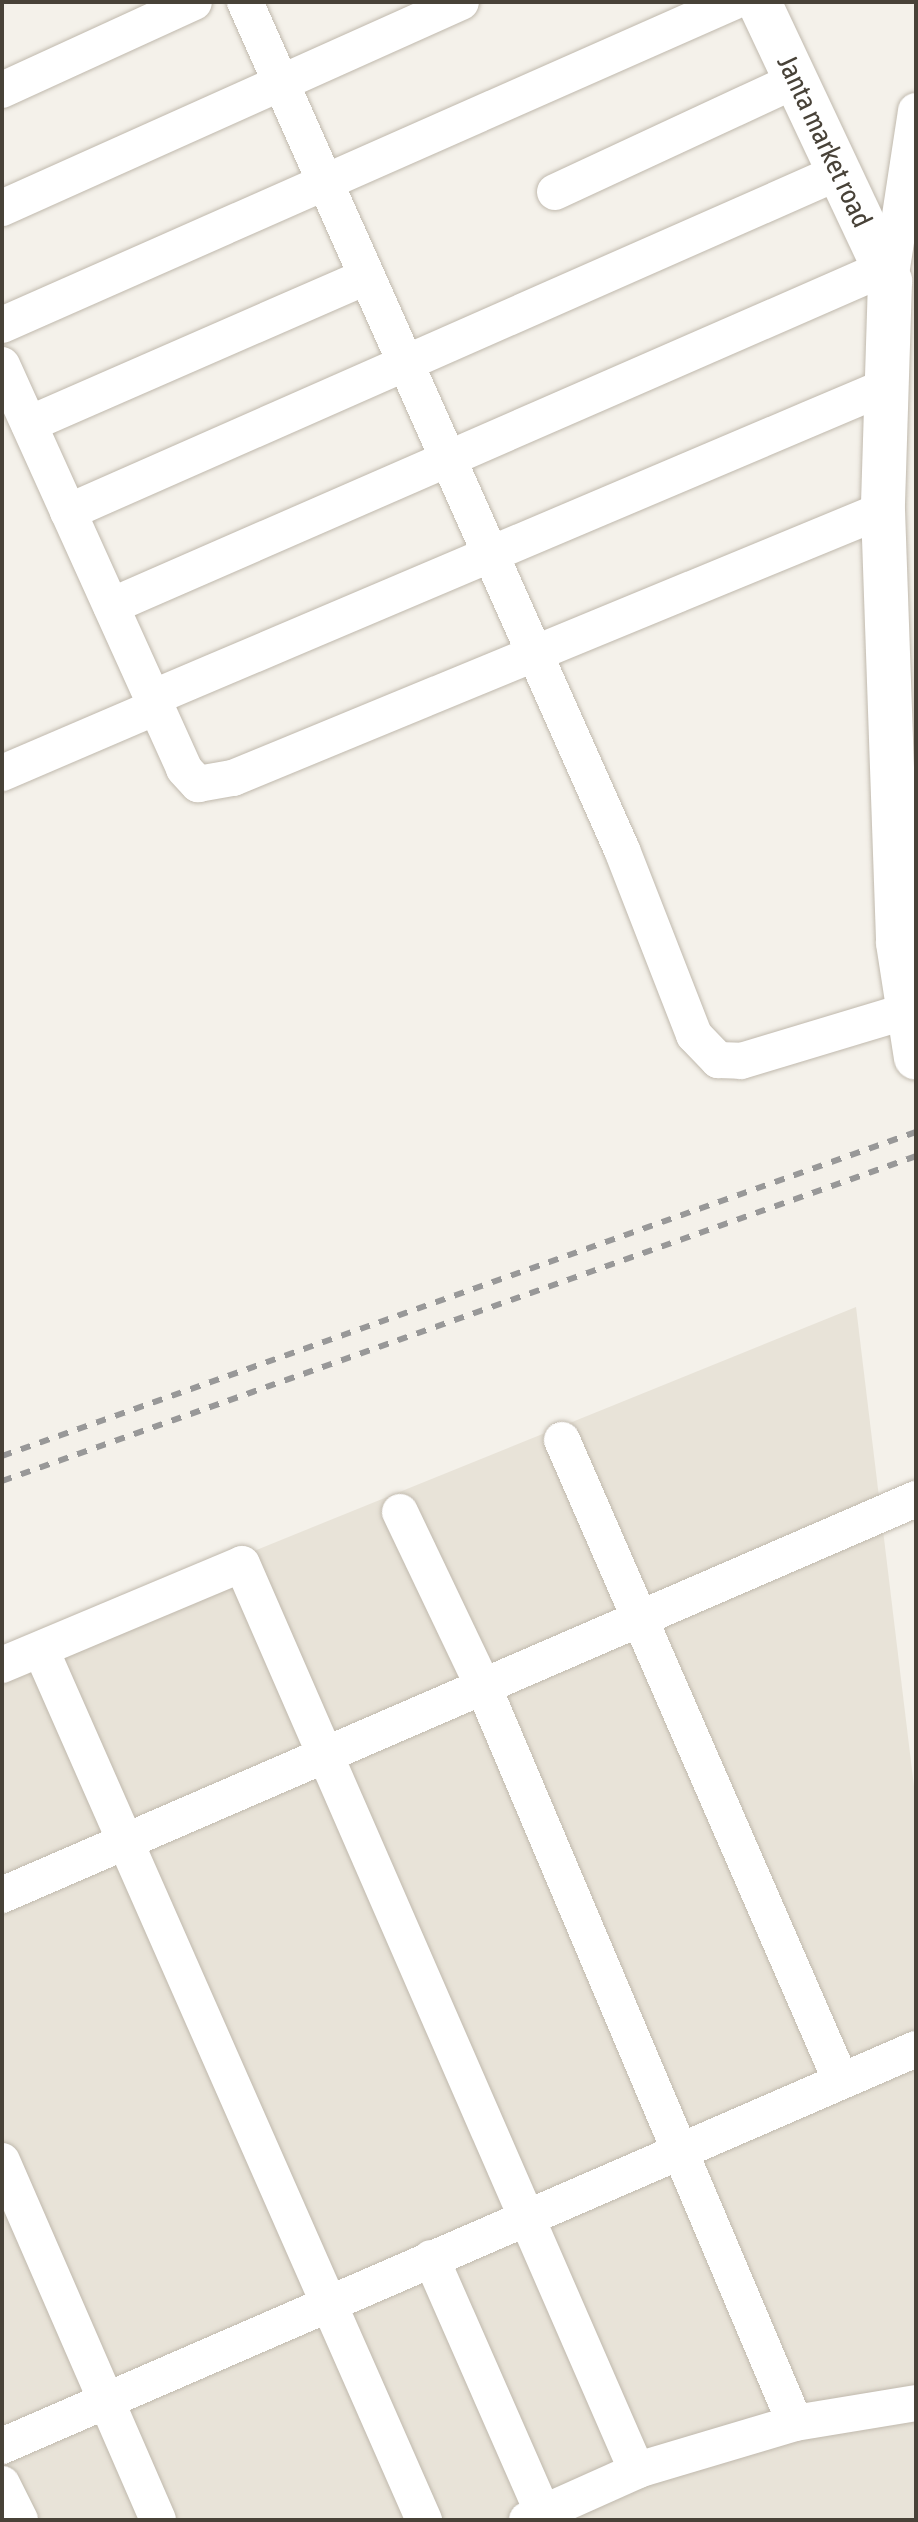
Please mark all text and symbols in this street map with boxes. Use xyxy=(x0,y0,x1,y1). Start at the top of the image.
street label: Janta market road xyxy=(770,50,880,232)

